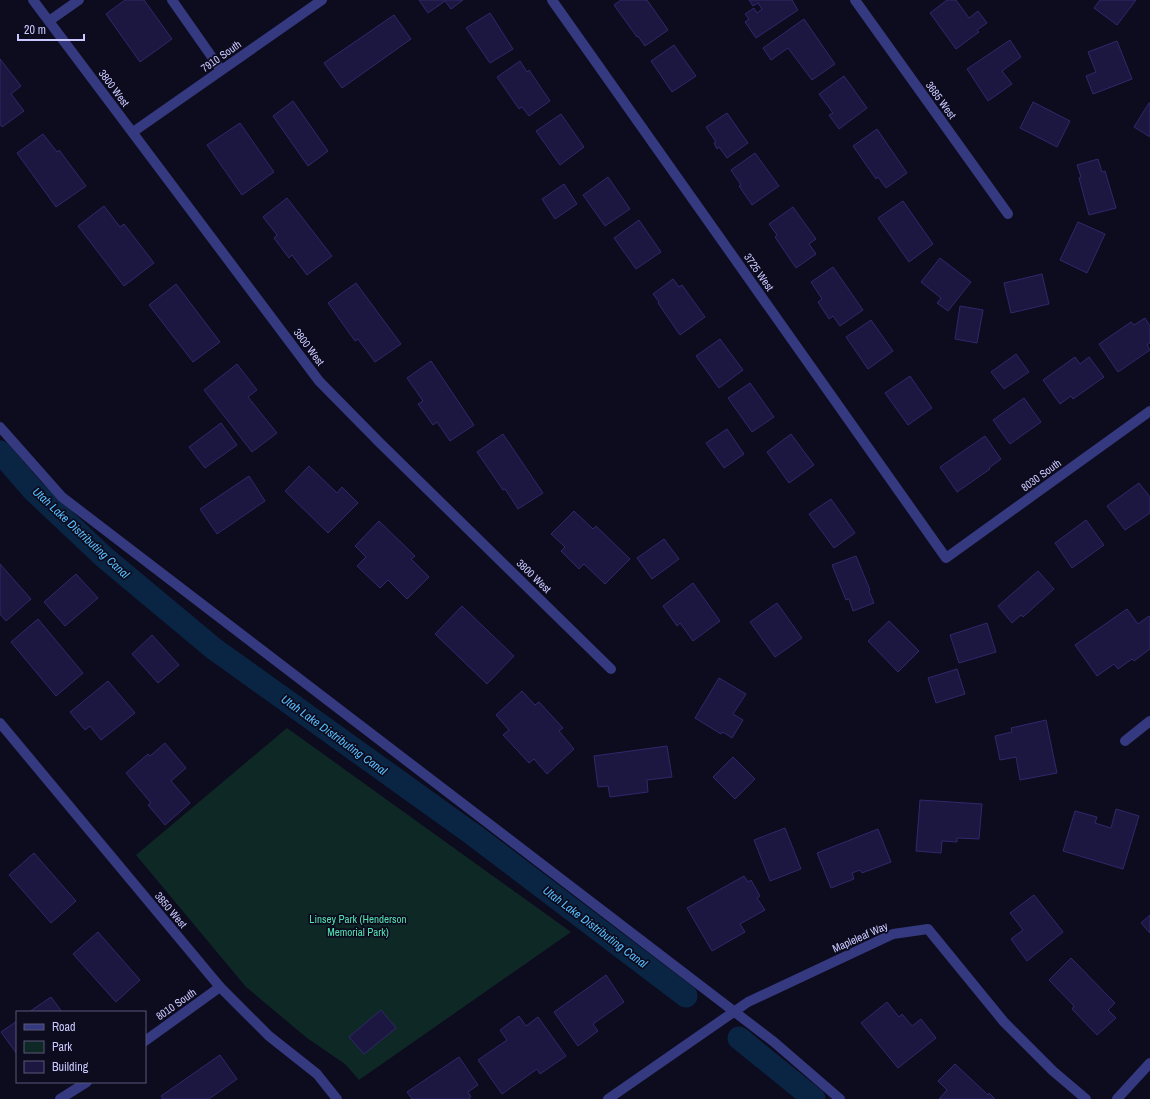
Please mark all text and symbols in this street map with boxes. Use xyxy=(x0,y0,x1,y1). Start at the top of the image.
scale bar xyxy=(18,16,84,42)
text: 20 m xyxy=(24,22,46,38)
street label: 7910 South xyxy=(198,37,244,75)
street label: 3800 West xyxy=(95,67,133,110)
street label: 3685 West xyxy=(923,79,960,122)
street label: 3725 West xyxy=(741,250,777,294)
street label: 3800 West xyxy=(290,326,328,369)
street label: 8030 South xyxy=(1018,456,1064,494)
water label: Utah Lake Distributing Canal xyxy=(29,484,133,583)
street label: 3800 West xyxy=(514,556,555,596)
water label: Utah Lake Distributing Canal xyxy=(278,691,391,779)
water label: Utah Lake Distributing Canal xyxy=(540,882,651,972)
street label: 3850 West xyxy=(152,889,190,931)
park label: Linsey Park (Henderson Memorial Park) xyxy=(309,912,407,939)
street label: Mapleleaf Way xyxy=(830,918,890,955)
street label: 8010 South xyxy=(153,985,199,1023)
legend xyxy=(16,1011,146,1083)
text: Road xyxy=(52,1019,76,1035)
text: Park xyxy=(52,1039,72,1055)
text: Building xyxy=(52,1059,89,1075)

